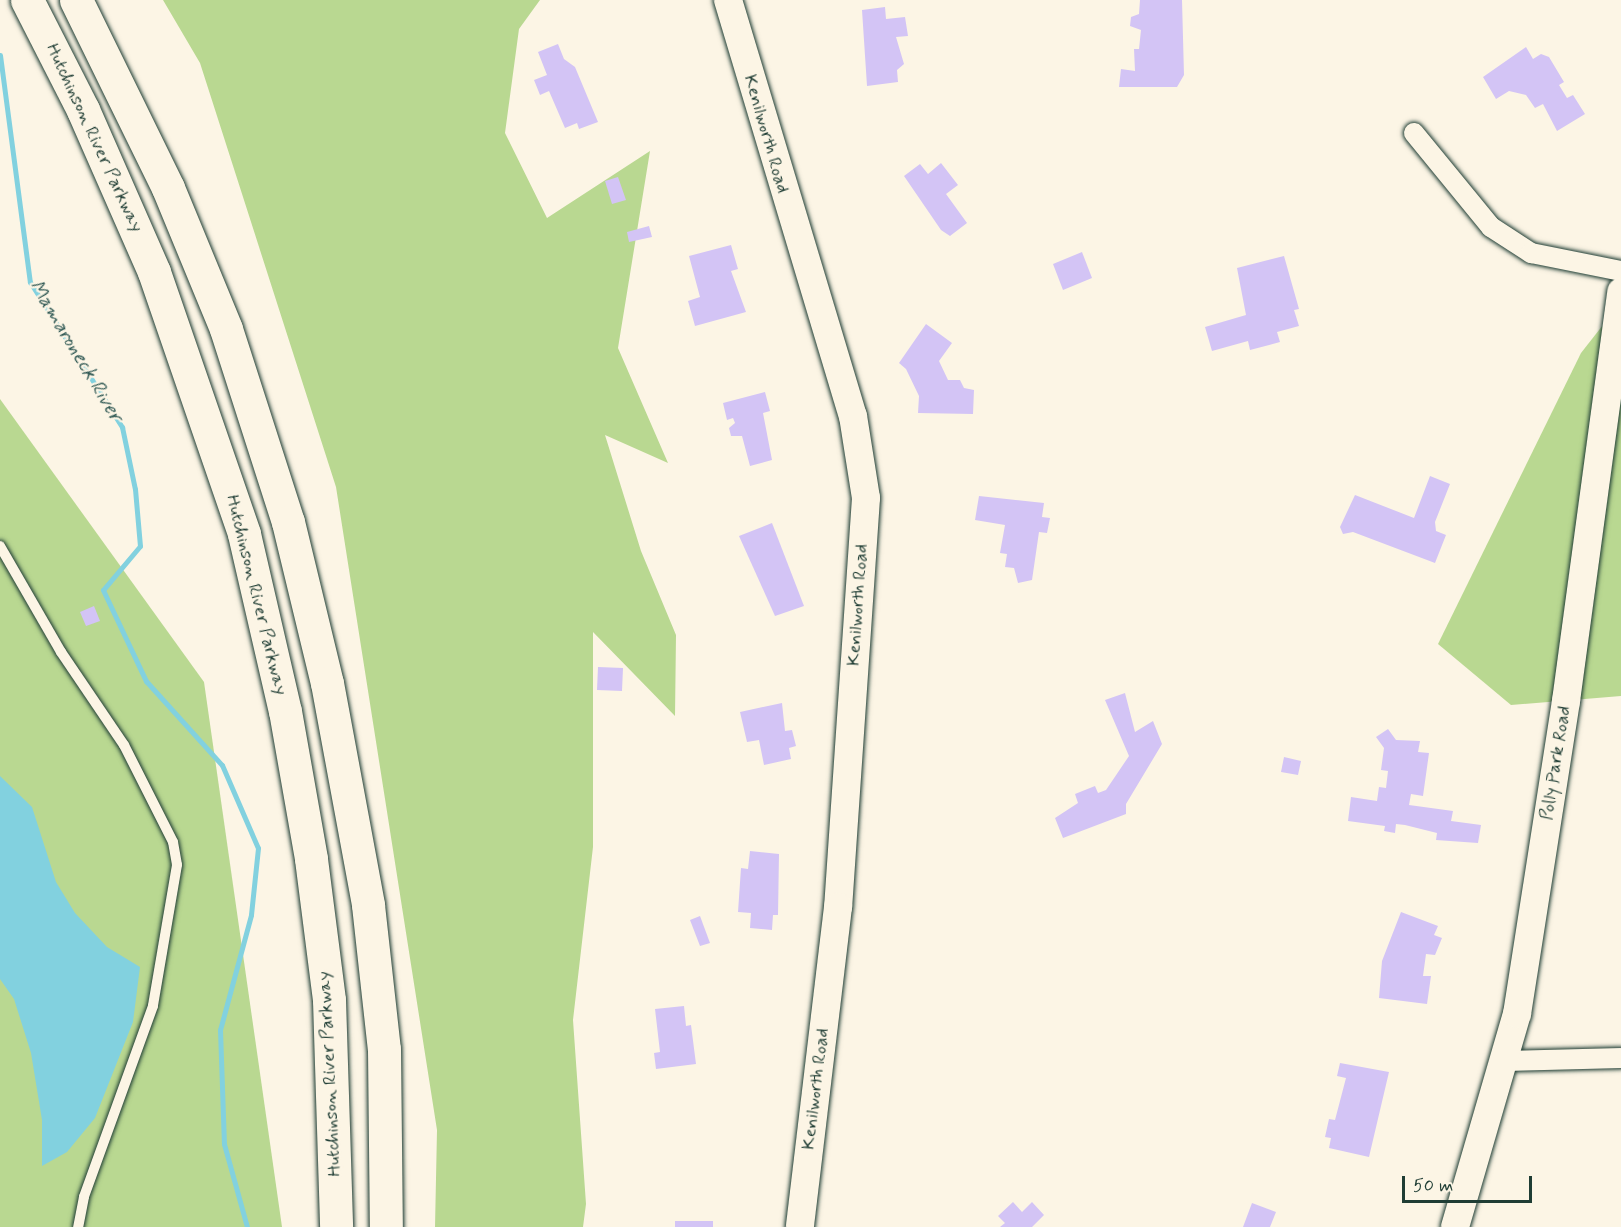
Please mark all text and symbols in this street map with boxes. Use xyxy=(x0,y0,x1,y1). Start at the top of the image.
street label: Hutchinson River Parkway xyxy=(41,42,147,234)
street label: Kenilworth Road xyxy=(739,72,793,196)
water label: Mamaroneck River xyxy=(24,276,128,426)
street label: Hutchinson River Parkway xyxy=(221,494,291,696)
street label: Kenilworth Road xyxy=(843,543,873,667)
street label: Polly Park Road xyxy=(1536,705,1576,821)
street label: Hutchinson River Parkway xyxy=(314,972,346,1176)
street label: Kenilworth Road xyxy=(798,1027,834,1151)
scale bar xyxy=(1405,1164,1536,1202)
text: 50 m xyxy=(1413,1174,1453,1198)

